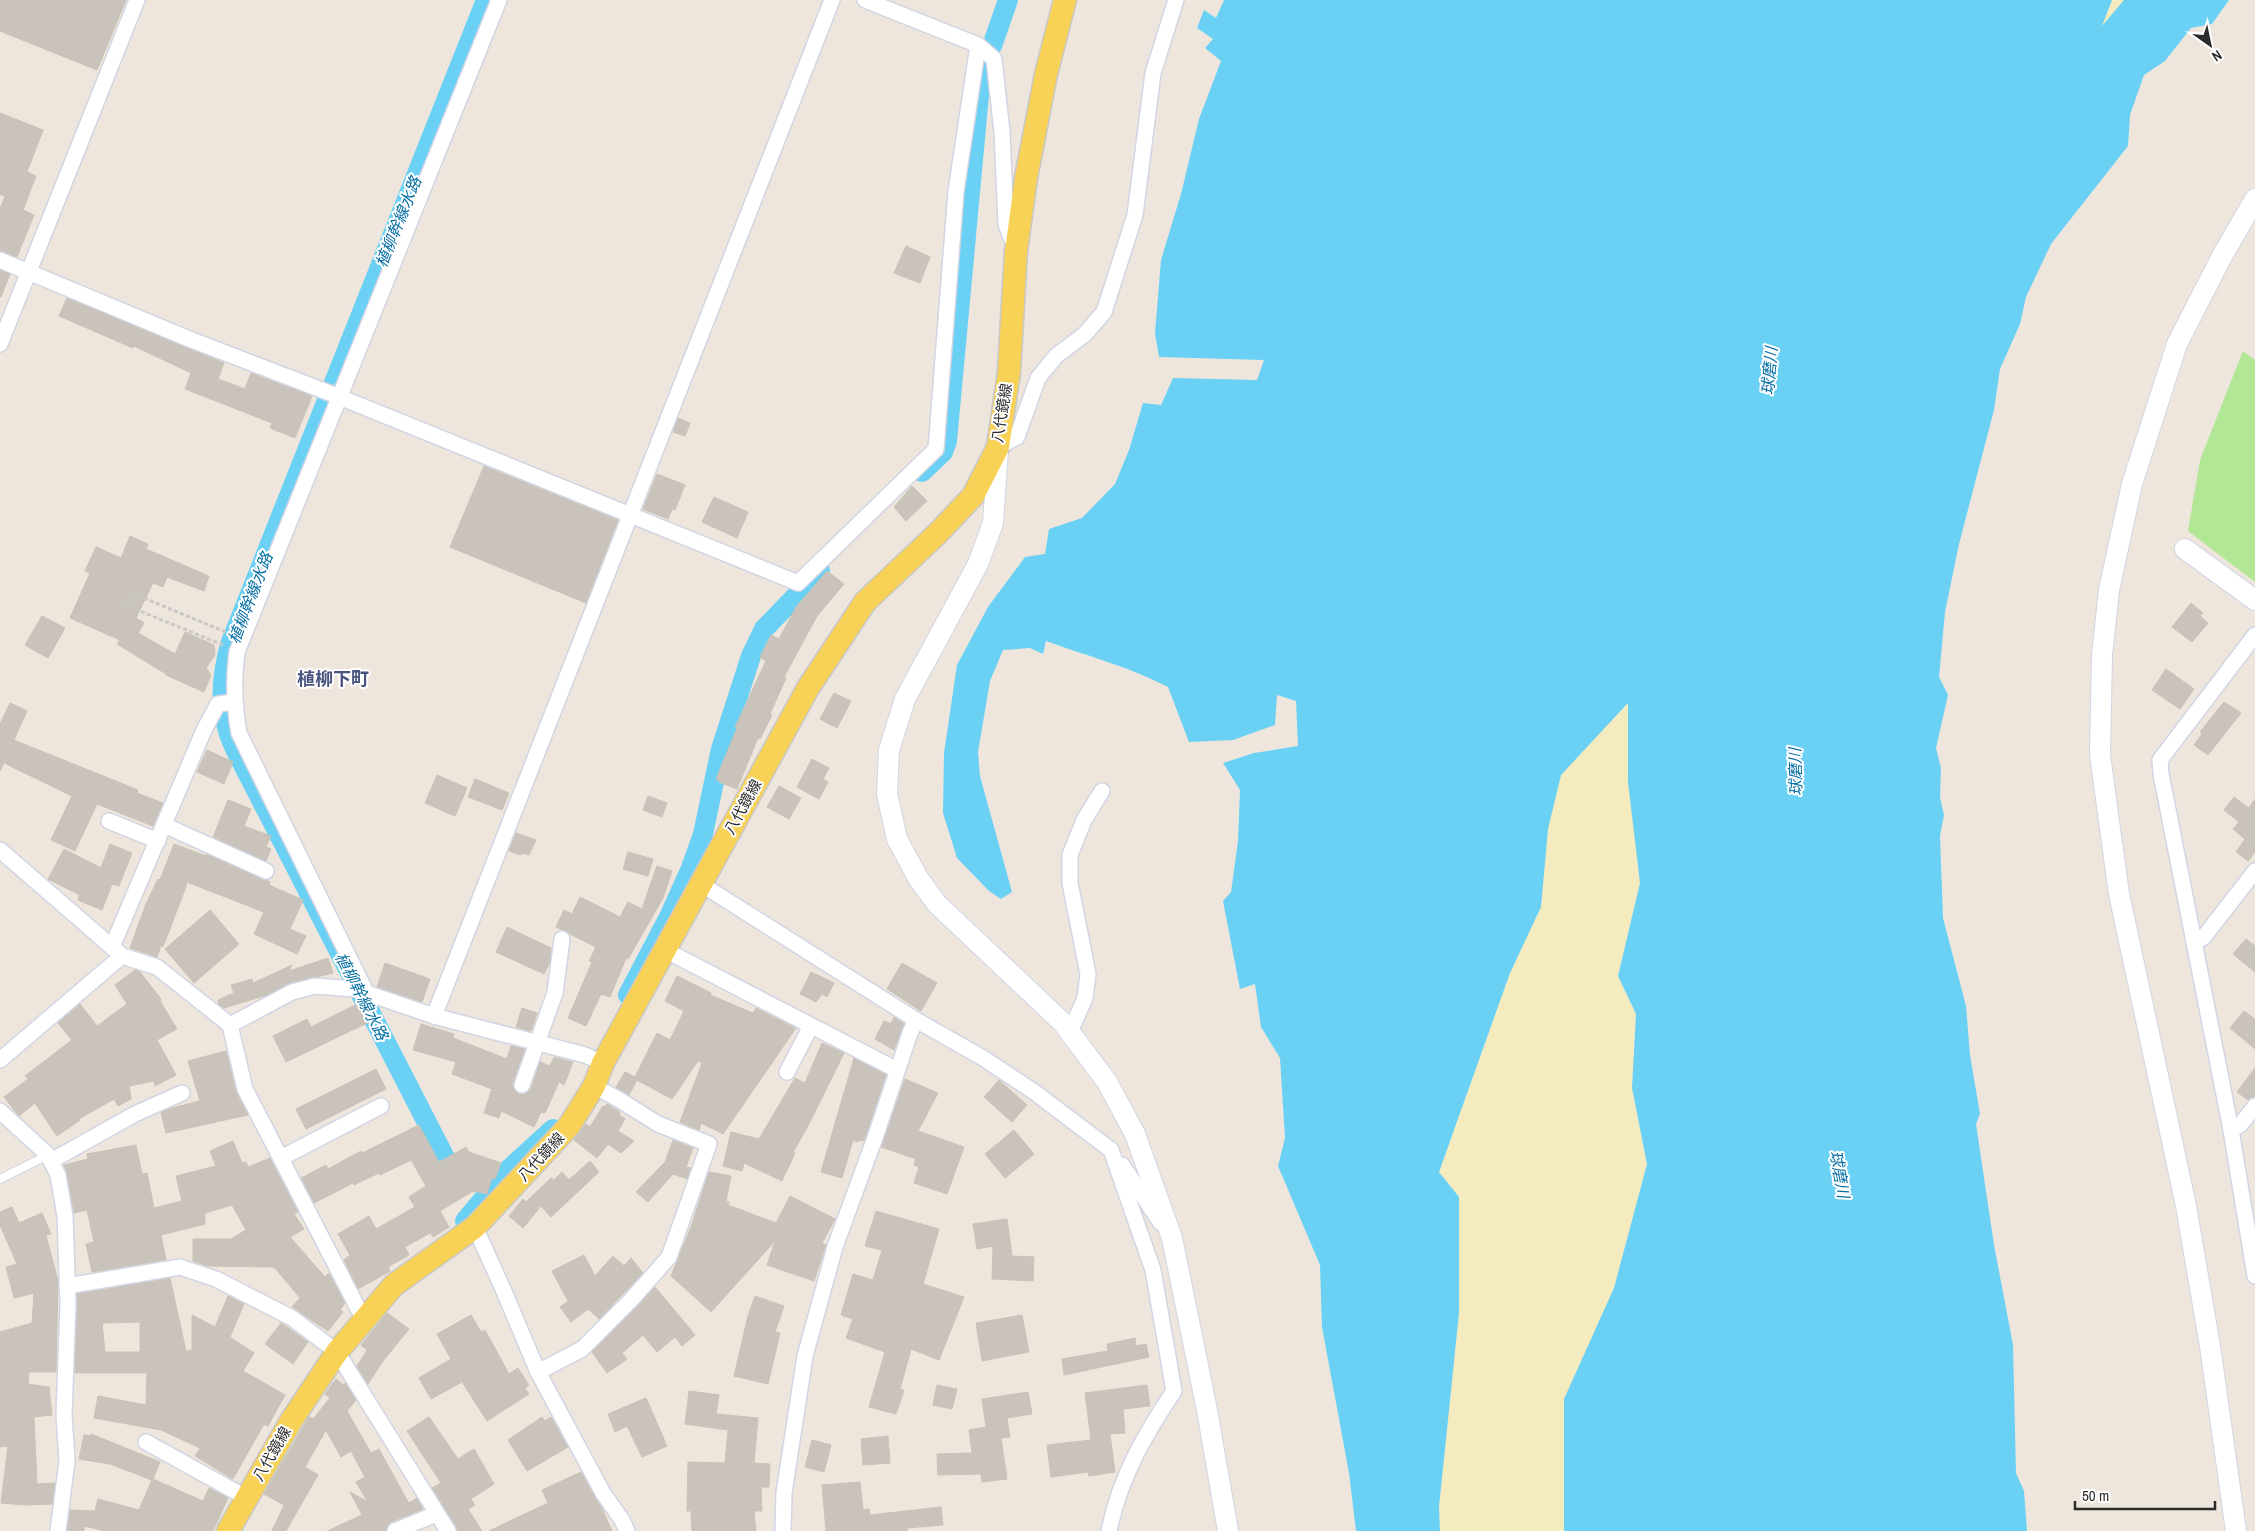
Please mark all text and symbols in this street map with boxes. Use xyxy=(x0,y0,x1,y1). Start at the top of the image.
north arrow xyxy=(2185,20,2235,70)
text: N xyxy=(2209,46,2225,66)
water label: 植柳幹線水路 xyxy=(370,172,427,271)
water label: 球磨川 xyxy=(1756,344,1782,396)
street label: 八代鏡線 xyxy=(986,382,1017,444)
water label: 植柳幹線水路 xyxy=(223,547,278,647)
district label: 植柳下町 xyxy=(297,666,369,691)
water label: 球磨川 xyxy=(1784,746,1806,796)
street label: 八代鏡線 xyxy=(719,775,766,838)
water label: 植柳幹線水路 xyxy=(330,948,394,1046)
street label: 八代鏡線 xyxy=(512,1128,569,1186)
water label: 球磨川 xyxy=(1825,1148,1855,1202)
street label: 八代鏡線 xyxy=(247,1423,296,1485)
scale bar xyxy=(2075,1478,2215,1510)
text: 50 m xyxy=(2082,1485,2109,1506)

